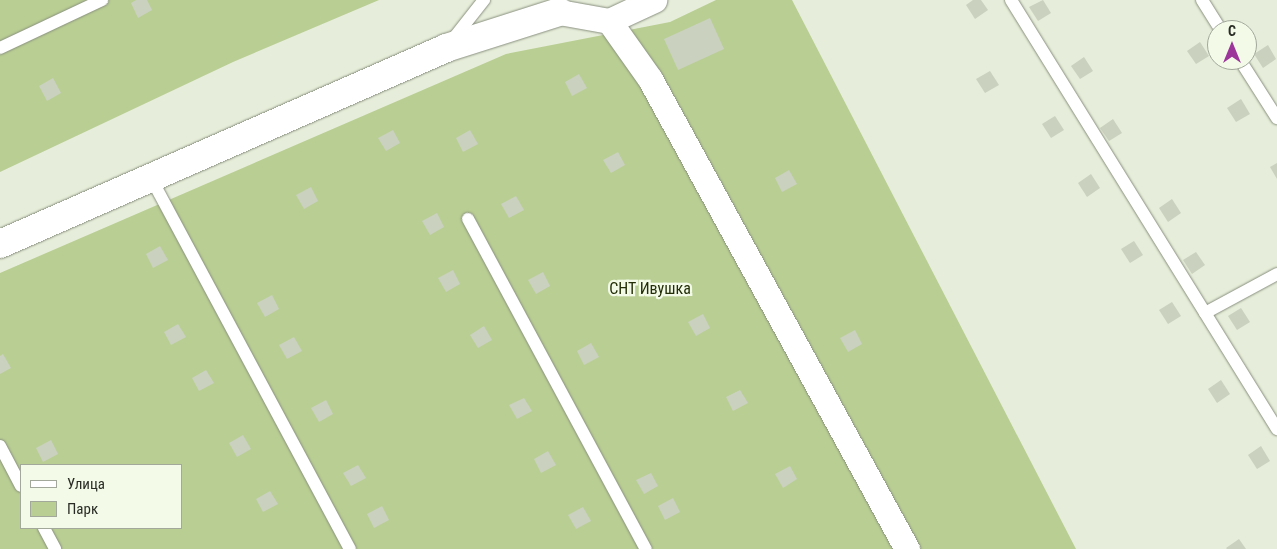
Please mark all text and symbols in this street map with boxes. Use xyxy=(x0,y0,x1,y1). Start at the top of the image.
north arrow xyxy=(1207,20,1257,70)
text: С xyxy=(1228,23,1236,39)
park label: СНТ Ивушка xyxy=(609,279,691,299)
legend xyxy=(20,464,182,529)
text: Улица xyxy=(67,475,105,493)
text: Парк xyxy=(67,500,98,518)

